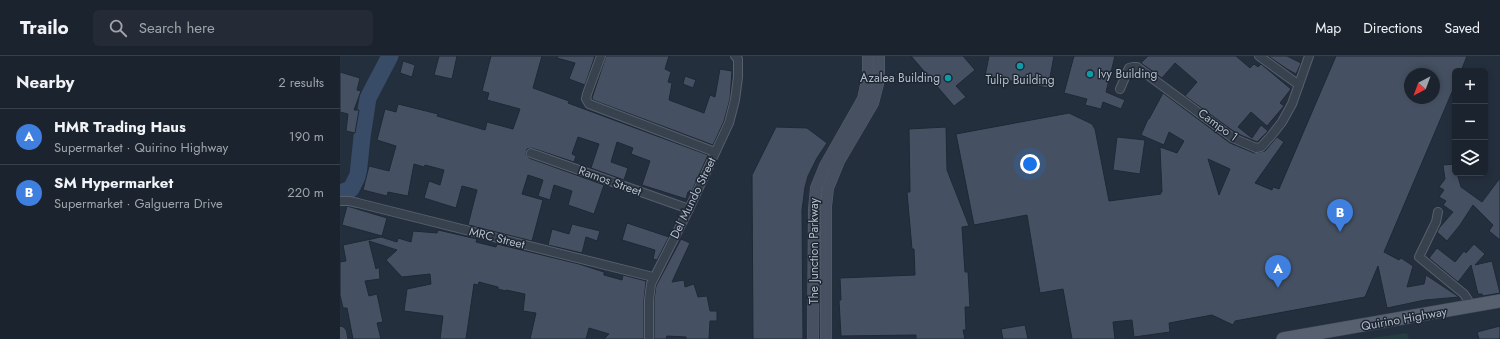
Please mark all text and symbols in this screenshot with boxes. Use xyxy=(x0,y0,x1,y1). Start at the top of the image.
search box xyxy=(93,10,373,46)
text: Trailo xyxy=(20,14,69,41)
icon: search xyxy=(107,17,129,39)
text: Search here xyxy=(139,17,215,39)
text: Map xyxy=(1315,18,1341,38)
text: Directions xyxy=(1363,18,1423,38)
text: Saved xyxy=(1445,18,1480,38)
marker: Tulip Building xyxy=(1015,61,1025,71)
place label: Ivy Building xyxy=(1098,65,1157,83)
north arrow xyxy=(1404,68,1440,104)
map controls xyxy=(1452,68,1488,176)
button: + xyxy=(1452,68,1488,104)
place label: Azalea Building xyxy=(860,69,940,87)
marker: Ivy Building xyxy=(1085,69,1095,79)
text: Nearby xyxy=(16,70,74,94)
place label: Tulip Building xyxy=(985,71,1055,89)
text: 2 results xyxy=(278,73,324,92)
marker: Azalea Building xyxy=(943,73,953,83)
street label: Campo 1 xyxy=(1194,104,1242,146)
button: − xyxy=(1452,104,1488,140)
text: HMR Trading Haus xyxy=(54,116,186,138)
text: A xyxy=(24,127,34,146)
text: 190 m xyxy=(289,127,324,146)
text: Supermarket · Quirino Highway xyxy=(54,138,228,157)
button: layers xyxy=(1452,140,1488,176)
street label: Del Mundo Street xyxy=(665,154,721,242)
your location xyxy=(1020,154,1040,174)
street label: Ramos Street xyxy=(576,161,644,201)
text: SM Hypermarket xyxy=(54,172,173,194)
text: B xyxy=(25,183,33,202)
text: 220 m xyxy=(287,183,324,202)
text: Supermarket · Galguerra Drive xyxy=(54,194,223,213)
street label: The Junction Parkway xyxy=(805,197,823,304)
pin: B xyxy=(1327,199,1353,232)
street label: MRC Street xyxy=(467,222,527,254)
pin: A xyxy=(1265,255,1291,288)
street label: Quirino Highway xyxy=(1360,303,1449,335)

